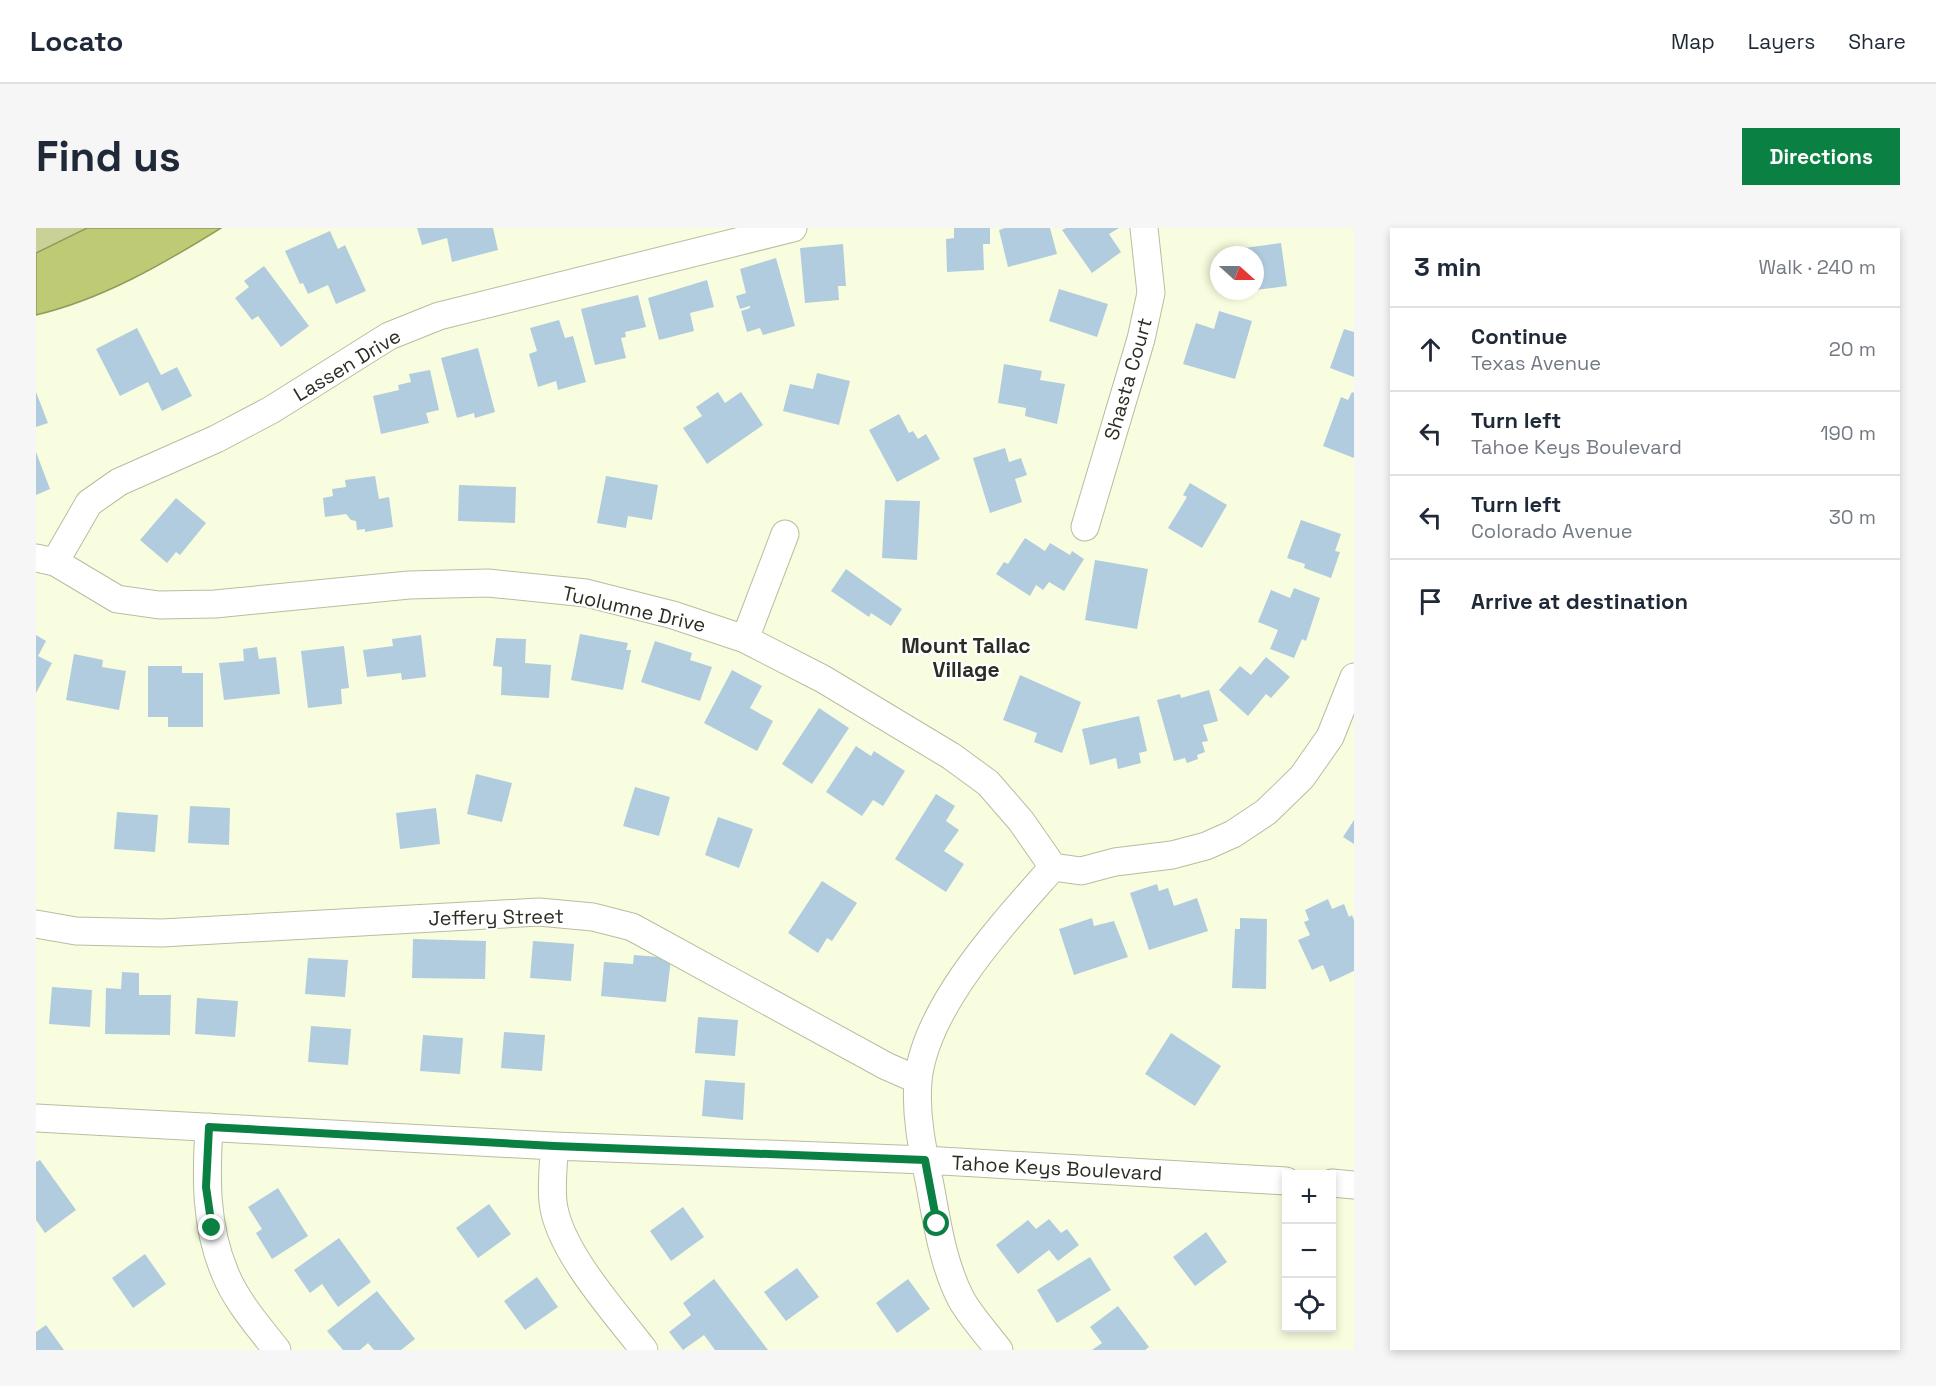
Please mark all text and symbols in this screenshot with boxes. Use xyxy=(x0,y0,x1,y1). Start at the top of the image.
text: Locato xyxy=(30,23,123,59)
text: Map xyxy=(1671,28,1715,55)
text: Layers xyxy=(1748,28,1815,55)
text: Share xyxy=(1848,28,1906,55)
button: Directions xyxy=(1742,128,1900,185)
text: Find us xyxy=(36,130,181,183)
north arrow xyxy=(1210,246,1264,300)
text: 3 min xyxy=(1414,250,1482,284)
text: Walk · 240 m xyxy=(1758,254,1876,280)
street label: Shasta Court xyxy=(1098,315,1158,443)
text: Continue xyxy=(1471,322,1567,350)
street label: Lassen Drive xyxy=(289,323,405,407)
icon: ahead xyxy=(1414,333,1447,366)
text: 20 m xyxy=(1829,336,1876,362)
text: Texas Avenue xyxy=(1471,350,1601,376)
text: Turn left xyxy=(1471,406,1561,434)
icon: left xyxy=(1414,417,1447,450)
text: 190 m xyxy=(1820,420,1876,446)
text: Tahoe Keys Boulevard xyxy=(1471,434,1682,460)
text: Turn left xyxy=(1471,490,1561,518)
icon: left xyxy=(1414,501,1447,534)
text: 30 m xyxy=(1829,504,1876,530)
text: Colorado Avenue xyxy=(1471,518,1633,544)
street label: Tuolumne Drive xyxy=(560,580,708,638)
icon: arrive xyxy=(1414,585,1447,618)
text: Arrive at destination xyxy=(1471,587,1688,615)
district label: Mount Tallac Village xyxy=(901,632,1031,683)
street label: Jeffery Street xyxy=(428,903,564,931)
street label: Tahoe Keys Boulevard xyxy=(951,1150,1163,1186)
map controls xyxy=(1282,1170,1336,1332)
button: + xyxy=(1282,1170,1336,1224)
route start xyxy=(923,1210,949,1236)
route end xyxy=(198,1214,224,1240)
button: − xyxy=(1282,1224,1336,1278)
button: locate xyxy=(1282,1278,1336,1332)

